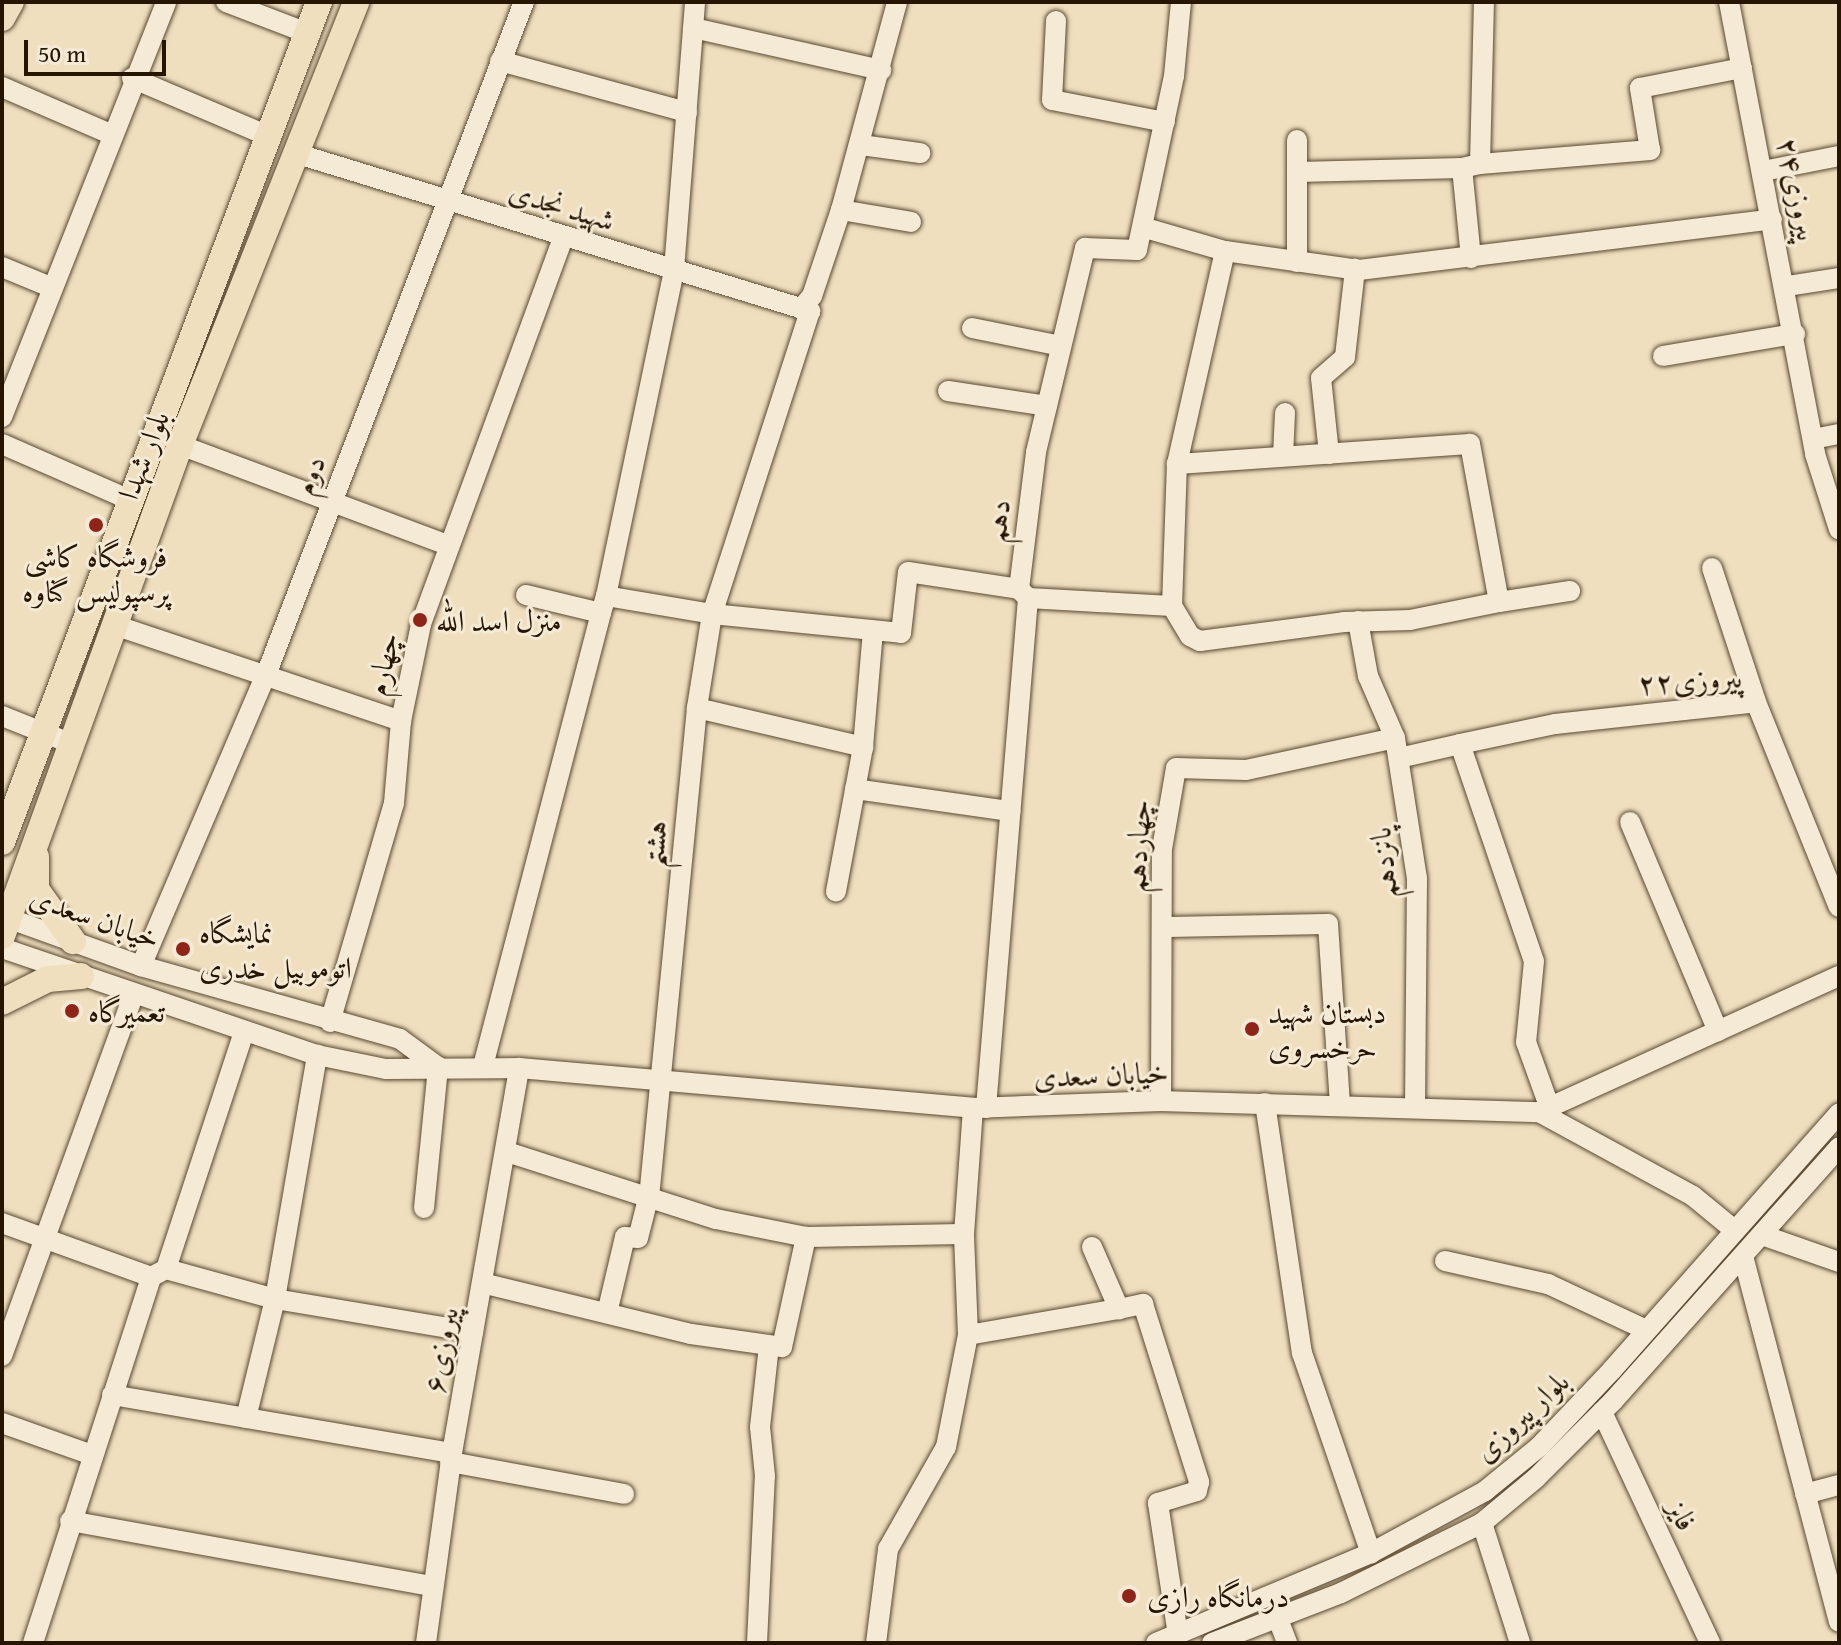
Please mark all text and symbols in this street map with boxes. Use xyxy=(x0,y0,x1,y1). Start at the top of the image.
scale bar xyxy=(28,24,170,74)
text: 50 m xyxy=(38,36,86,71)
street label: پیروزی۲۴ xyxy=(1770,134,1826,244)
street label: شهید نجدی xyxy=(505,172,619,238)
street label: بلوار شهدا xyxy=(110,405,176,505)
street label: دوم xyxy=(285,450,333,500)
street label: دهم xyxy=(977,498,1017,544)
marker: فروشگاه کاشی پرسپولیس گناوه xyxy=(87,516,105,534)
place label: فروشگاه کاشی پرسپولیس گناوه xyxy=(22,538,170,608)
place label: منزل اسد الله xyxy=(436,602,562,638)
marker: منزل اسد الله xyxy=(411,611,429,629)
street label: چهارم xyxy=(358,629,406,699)
street label: پیروزی۲۲ xyxy=(1637,658,1743,702)
street label: چهاردهم xyxy=(1117,799,1157,893)
street label: هشتم xyxy=(634,819,674,869)
street label: پانزدهم xyxy=(1361,826,1405,900)
street label: خیابان سعدی xyxy=(25,878,165,956)
place label: نمایشگاه اتوموبیل خدری xyxy=(199,914,352,984)
marker: نمایشگاه اتوموبیل خدری xyxy=(174,940,192,958)
place label: تعمیرگاه xyxy=(88,993,165,1029)
place label: دبستان شهید حرخسروی xyxy=(1268,994,1386,1064)
marker: تعمیرگاه xyxy=(63,1002,81,1020)
marker: دبستان شهید حرخسروی xyxy=(1243,1020,1261,1038)
street label: خیابان سعدی xyxy=(1033,1054,1169,1094)
street label: پیروزی۶ xyxy=(415,1304,465,1396)
street label: بلوار پیروزی xyxy=(1466,1363,1576,1469)
street label: فایز xyxy=(1660,1494,1706,1536)
place label: درمانگاه رازی xyxy=(1147,1578,1289,1614)
marker: درمانگاه رازی xyxy=(1118,1585,1140,1607)

